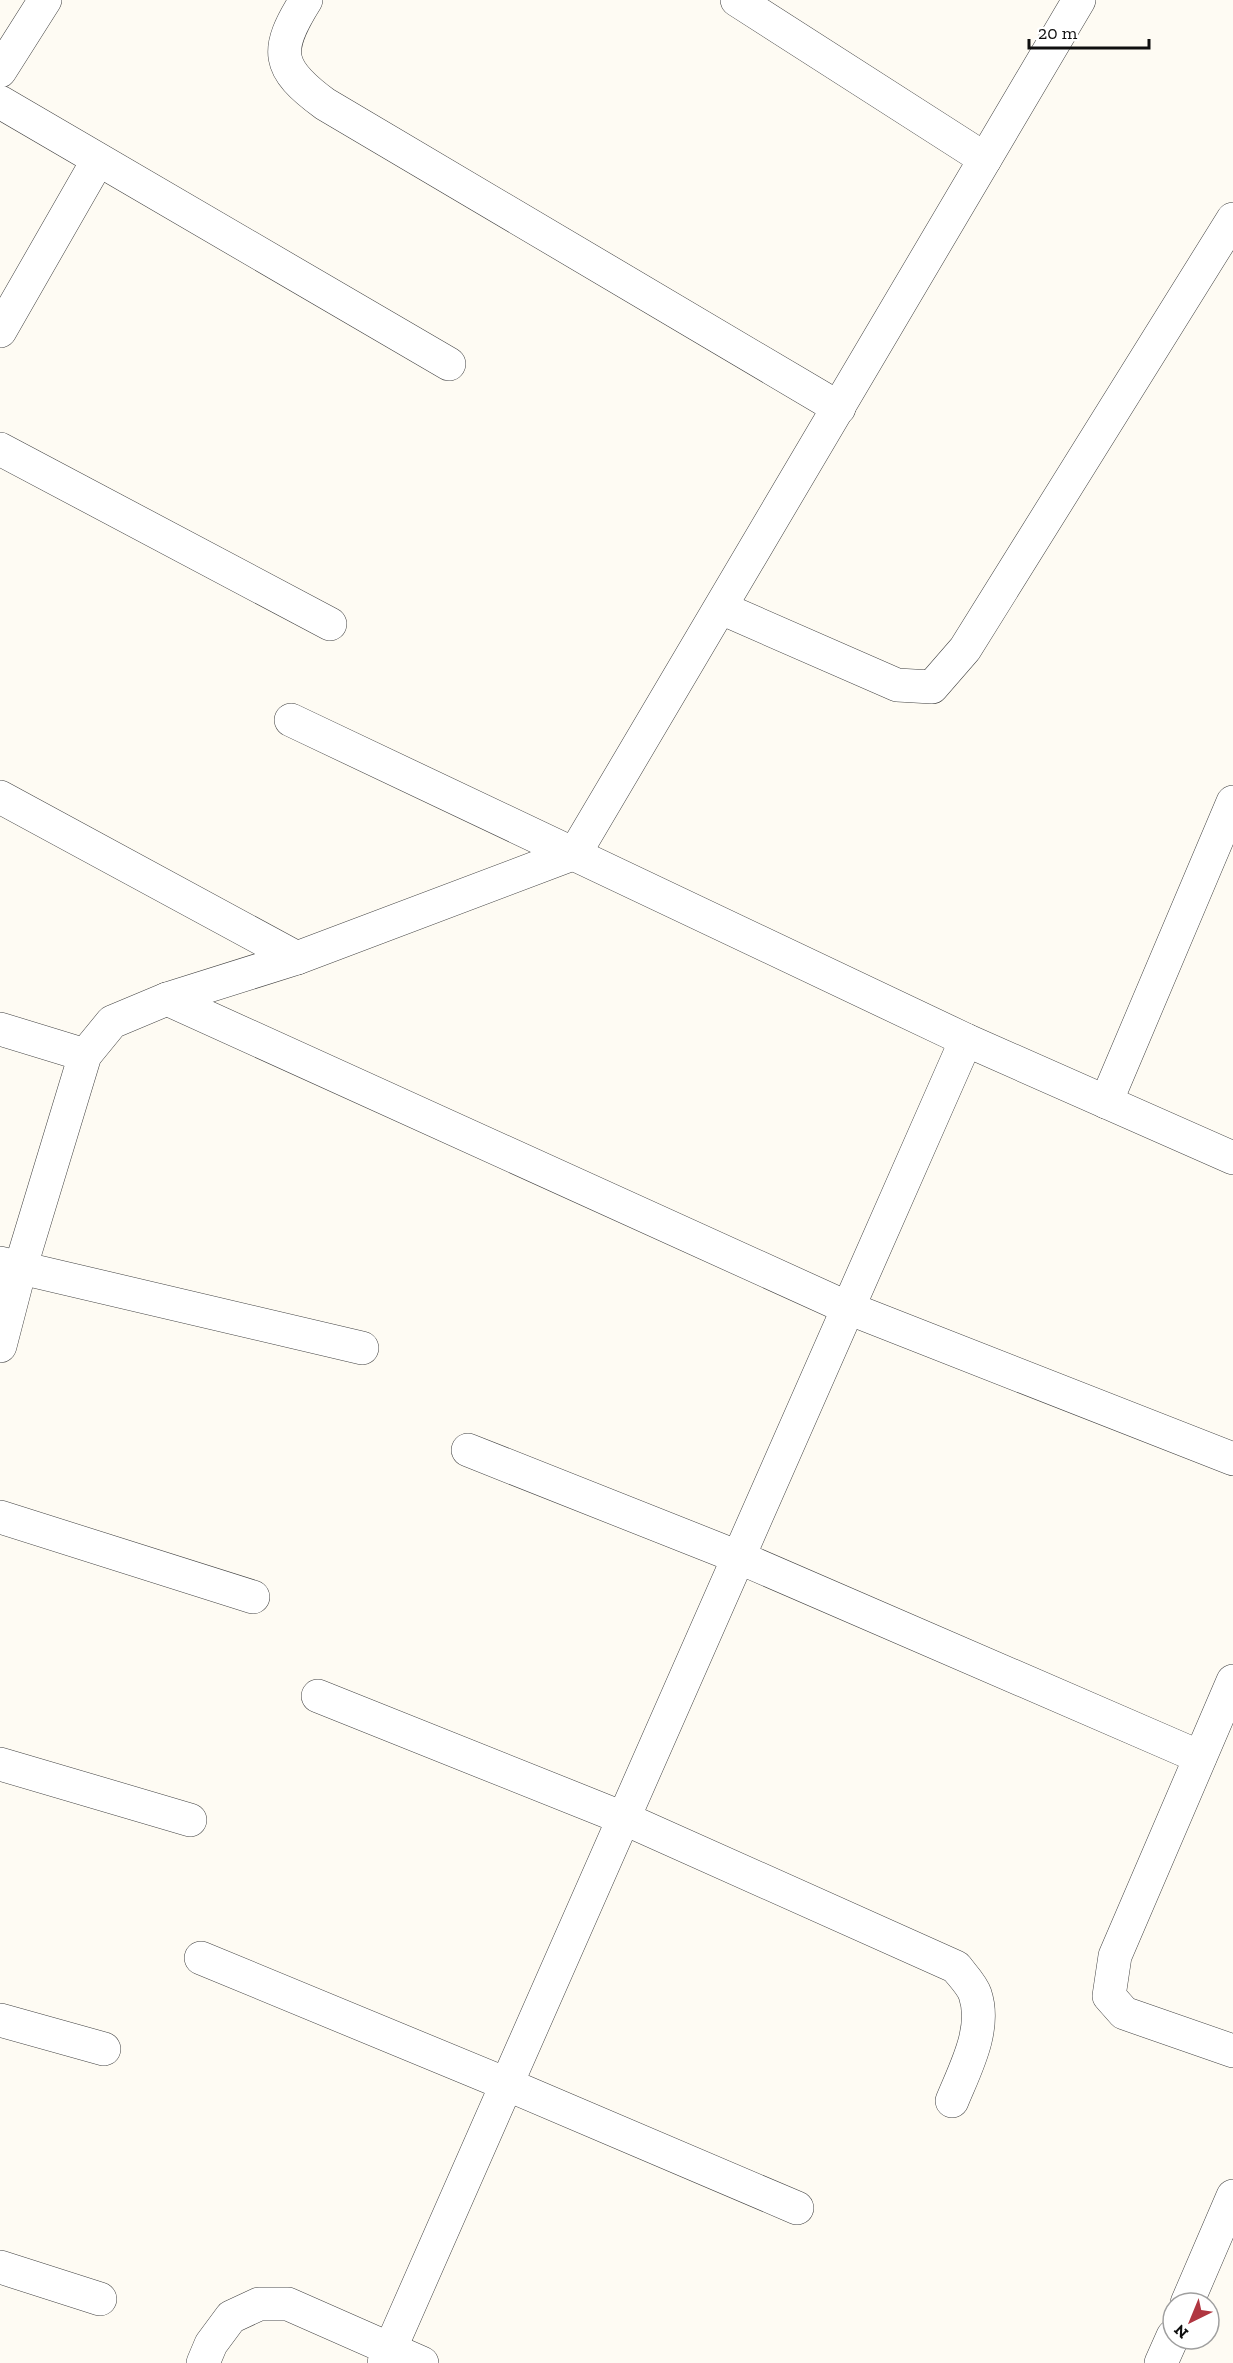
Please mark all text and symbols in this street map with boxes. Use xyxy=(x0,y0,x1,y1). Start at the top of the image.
scale bar xyxy=(1029,12,1149,50)
text: 20 m xyxy=(1038,22,1078,44)
north arrow xyxy=(1161,2291,1221,2351)
text: N xyxy=(1170,2321,1192,2343)

